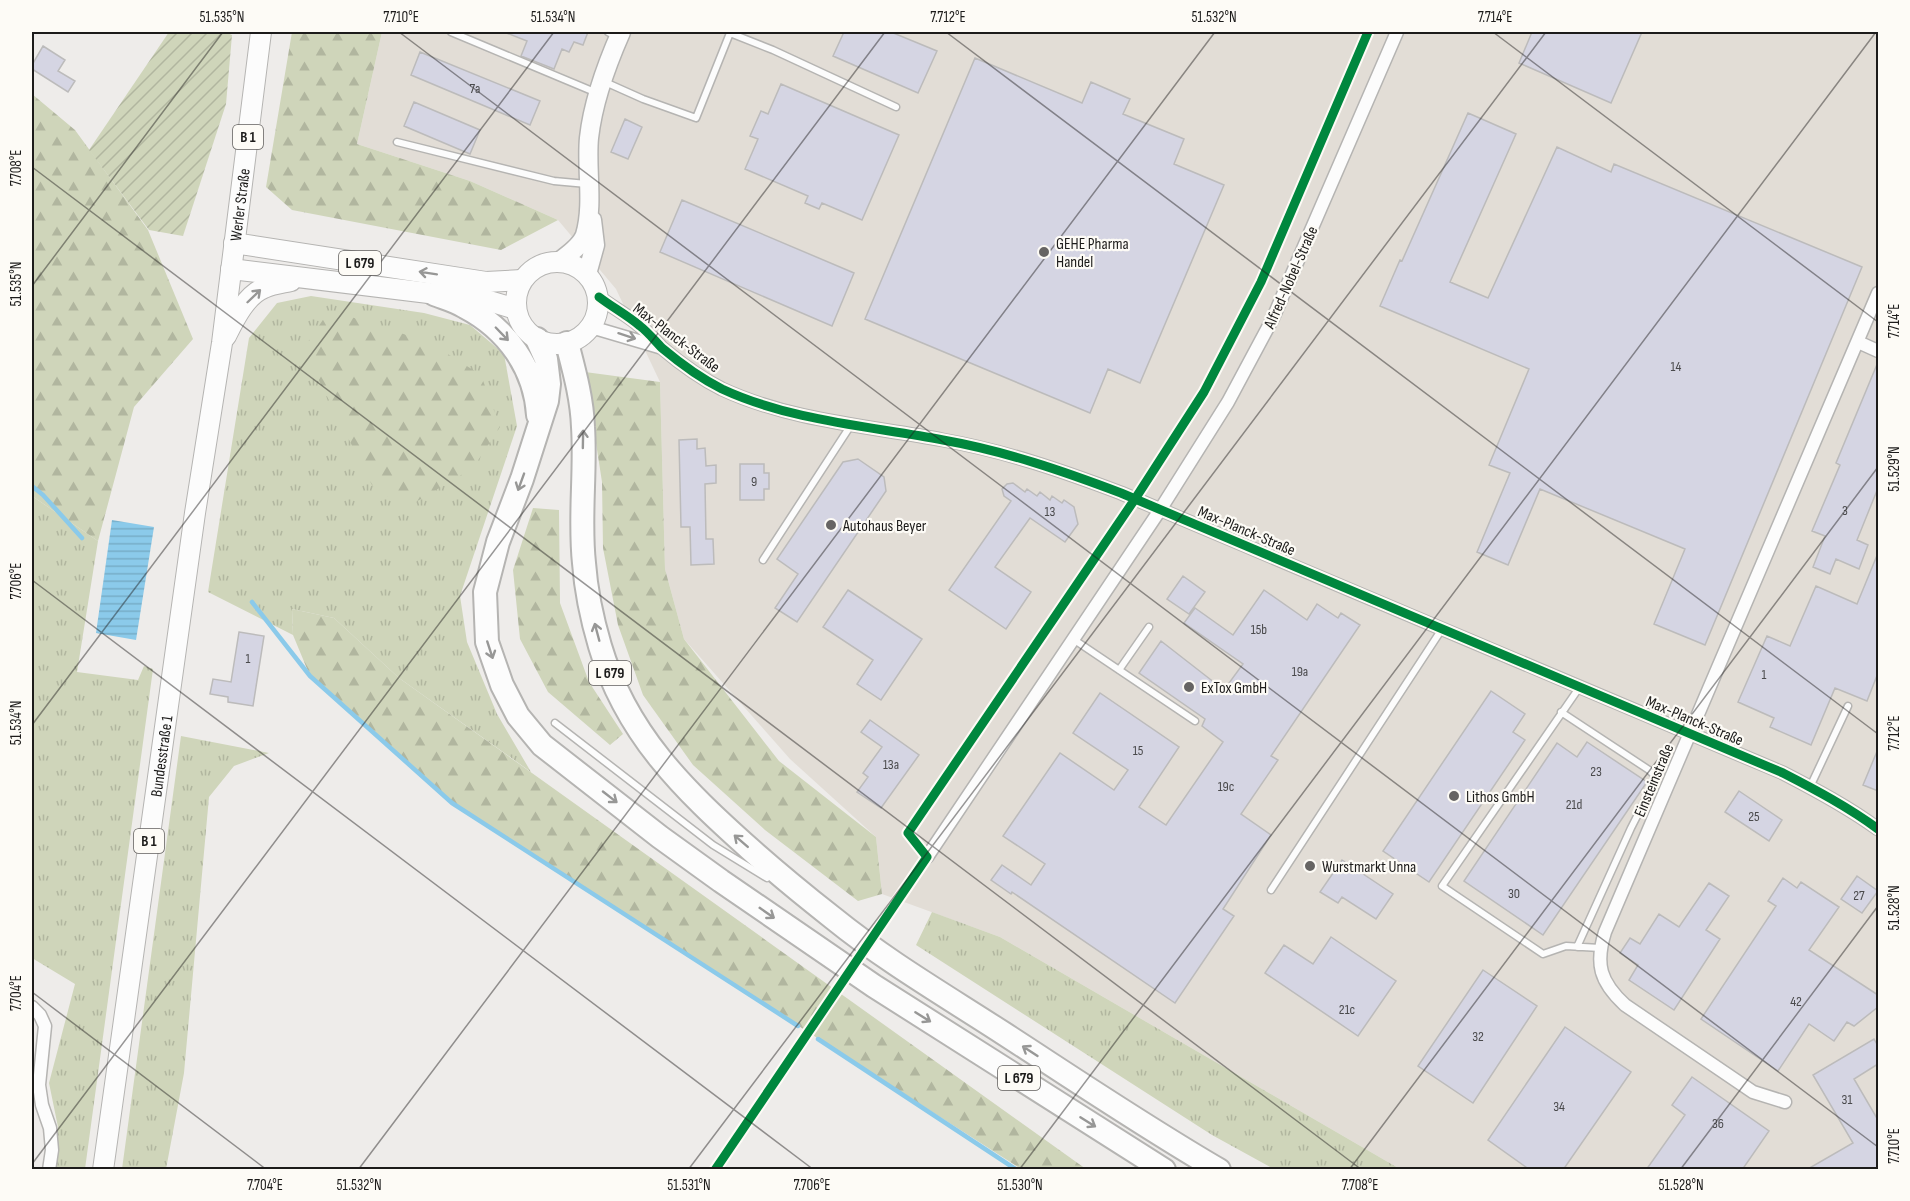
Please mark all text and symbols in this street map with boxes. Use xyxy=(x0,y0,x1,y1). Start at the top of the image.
text: 51.535°N xyxy=(200,8,244,27)
text: 7.710°E xyxy=(383,8,419,27)
text: 51.534°N xyxy=(531,8,575,27)
text: 7.712°E xyxy=(930,8,966,27)
text: 51.532°N xyxy=(1191,8,1237,27)
text: 7.714°E xyxy=(1478,8,1512,27)
house number: 7a xyxy=(470,80,480,97)
road number: B 1 xyxy=(233,125,263,149)
text: 7.708°E xyxy=(7,150,26,186)
street label: Werler Straße xyxy=(227,167,255,242)
street label: Alfred-Nobel-Straße xyxy=(1260,224,1322,333)
place label: GEHE Pharma Handel xyxy=(1056,235,1129,272)
marker: GEHE Pharma Handel xyxy=(1037,245,1051,259)
road number: L 679 xyxy=(339,251,381,275)
text: 51.535°N xyxy=(7,262,26,306)
one-way arrow xyxy=(418,268,438,279)
one-way arrow xyxy=(246,289,261,303)
street label: Max-Planck-Straße xyxy=(629,299,723,377)
text: 7.714°E xyxy=(1885,304,1904,338)
one-way arrow xyxy=(495,326,510,341)
one-way arrow xyxy=(617,332,636,343)
house number: 14 xyxy=(1671,358,1682,375)
one-way arrow xyxy=(577,429,589,449)
text: 51.529°N xyxy=(1885,446,1904,492)
one-way arrow xyxy=(515,472,526,490)
house number: 9 xyxy=(751,473,757,490)
street label: Max-Planck-Straße xyxy=(1195,502,1298,560)
house number: 3 xyxy=(1842,502,1848,519)
house number: 13 xyxy=(1045,503,1056,520)
place label: Autohaus Beyer xyxy=(842,517,927,536)
marker: Autohaus Beyer xyxy=(824,518,838,532)
text: 7.706°E xyxy=(7,563,26,599)
house number: 15b xyxy=(1251,621,1267,638)
one-way arrow xyxy=(590,623,602,642)
one-way arrow xyxy=(485,640,496,659)
house number: 1 xyxy=(246,650,251,667)
road number: L 679 xyxy=(589,661,631,685)
house number: 19a xyxy=(1292,663,1308,680)
house number: 1 xyxy=(1762,666,1767,683)
place label: ExTox GmbH xyxy=(1201,679,1267,698)
marker: ExTox GmbH xyxy=(1182,680,1196,694)
street label: Max-Planck-Straße xyxy=(1643,692,1746,750)
text: 51.534°N xyxy=(7,701,26,745)
street label: Bundesstraße 1 xyxy=(147,714,178,798)
text: 7.712°E xyxy=(1885,715,1904,751)
street label: Einsteinstraße xyxy=(1631,741,1678,820)
house number: 15 xyxy=(1133,742,1144,759)
house number: 13a xyxy=(883,756,899,773)
house number: 23 xyxy=(1590,763,1602,780)
house number: 19c xyxy=(1218,778,1234,795)
place label: Lithos GmbH xyxy=(1466,788,1535,807)
marker: Lithos GmbH xyxy=(1447,789,1461,803)
one-way arrow xyxy=(601,791,617,804)
house number: 21d xyxy=(1566,796,1582,813)
house number: 25 xyxy=(1748,808,1760,825)
road number: B 1 xyxy=(134,829,164,853)
one-way arrow xyxy=(734,834,749,848)
place label: Wurstmarkt Unna xyxy=(1322,858,1416,877)
marker: Wurstmarkt Unna xyxy=(1303,859,1317,873)
house number: 30 xyxy=(1508,885,1520,902)
text: 51.528°N xyxy=(1885,885,1904,931)
house number: 27 xyxy=(1853,887,1865,904)
one-way arrow xyxy=(758,907,774,919)
text: 7.704°E xyxy=(7,975,26,1011)
house number: 42 xyxy=(1790,993,1802,1010)
house number: 21c xyxy=(1339,1001,1355,1018)
one-way arrow xyxy=(914,1012,931,1024)
house number: 32 xyxy=(1472,1028,1484,1045)
one-way arrow xyxy=(1022,1044,1039,1056)
road number: L 679 xyxy=(998,1066,1040,1090)
house number: 31 xyxy=(1842,1091,1852,1108)
house number: 34 xyxy=(1553,1098,1565,1115)
house number: 36 xyxy=(1712,1115,1724,1132)
one-way arrow xyxy=(1079,1117,1096,1129)
text: 7.710°E xyxy=(1885,1128,1904,1164)
text: 7.704°E xyxy=(247,1176,283,1195)
text: 51.532°N xyxy=(336,1176,382,1195)
text: 51.531°N xyxy=(667,1176,711,1195)
text: 7.706°E xyxy=(794,1176,830,1195)
text: 51.530°N xyxy=(997,1176,1043,1195)
text: 7.708°E xyxy=(1342,1176,1378,1195)
text: 51.528°N xyxy=(1658,1176,1704,1195)

